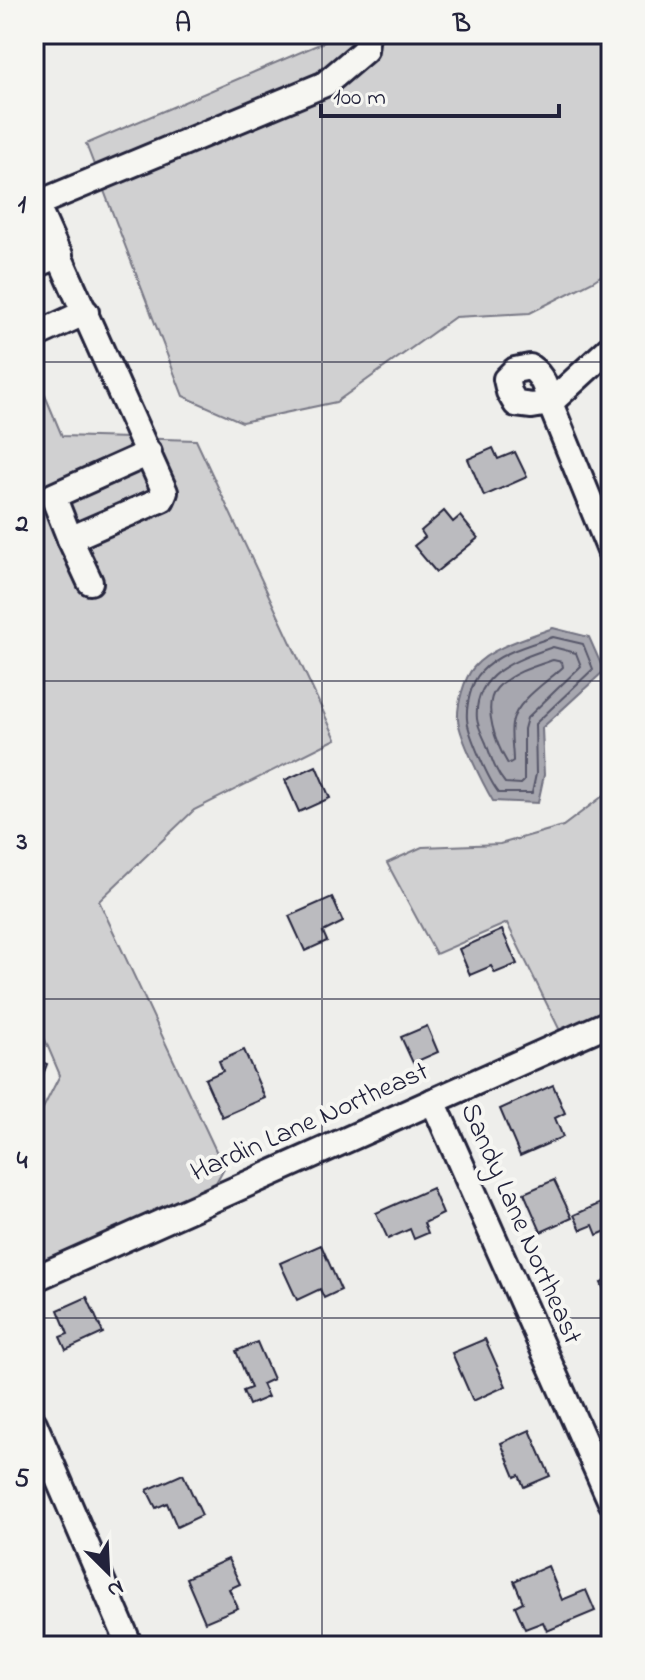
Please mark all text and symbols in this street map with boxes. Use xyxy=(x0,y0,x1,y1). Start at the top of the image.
text: A xyxy=(175,6,191,44)
text: B xyxy=(452,6,471,44)
scale bar xyxy=(321,68,559,118)
text: 100 m xyxy=(333,81,386,116)
text: 1 xyxy=(18,187,27,225)
text: 2 xyxy=(15,506,29,544)
text: 3 xyxy=(16,824,28,862)
street label: Hardin Lane Northeast xyxy=(184,1052,436,1194)
street label: Sandy Lane Northeast xyxy=(448,1097,592,1351)
text: 4 xyxy=(17,1143,28,1181)
text: 5 xyxy=(15,1461,30,1499)
north arrow xyxy=(68,1532,148,1612)
text: N xyxy=(102,1570,128,1605)

